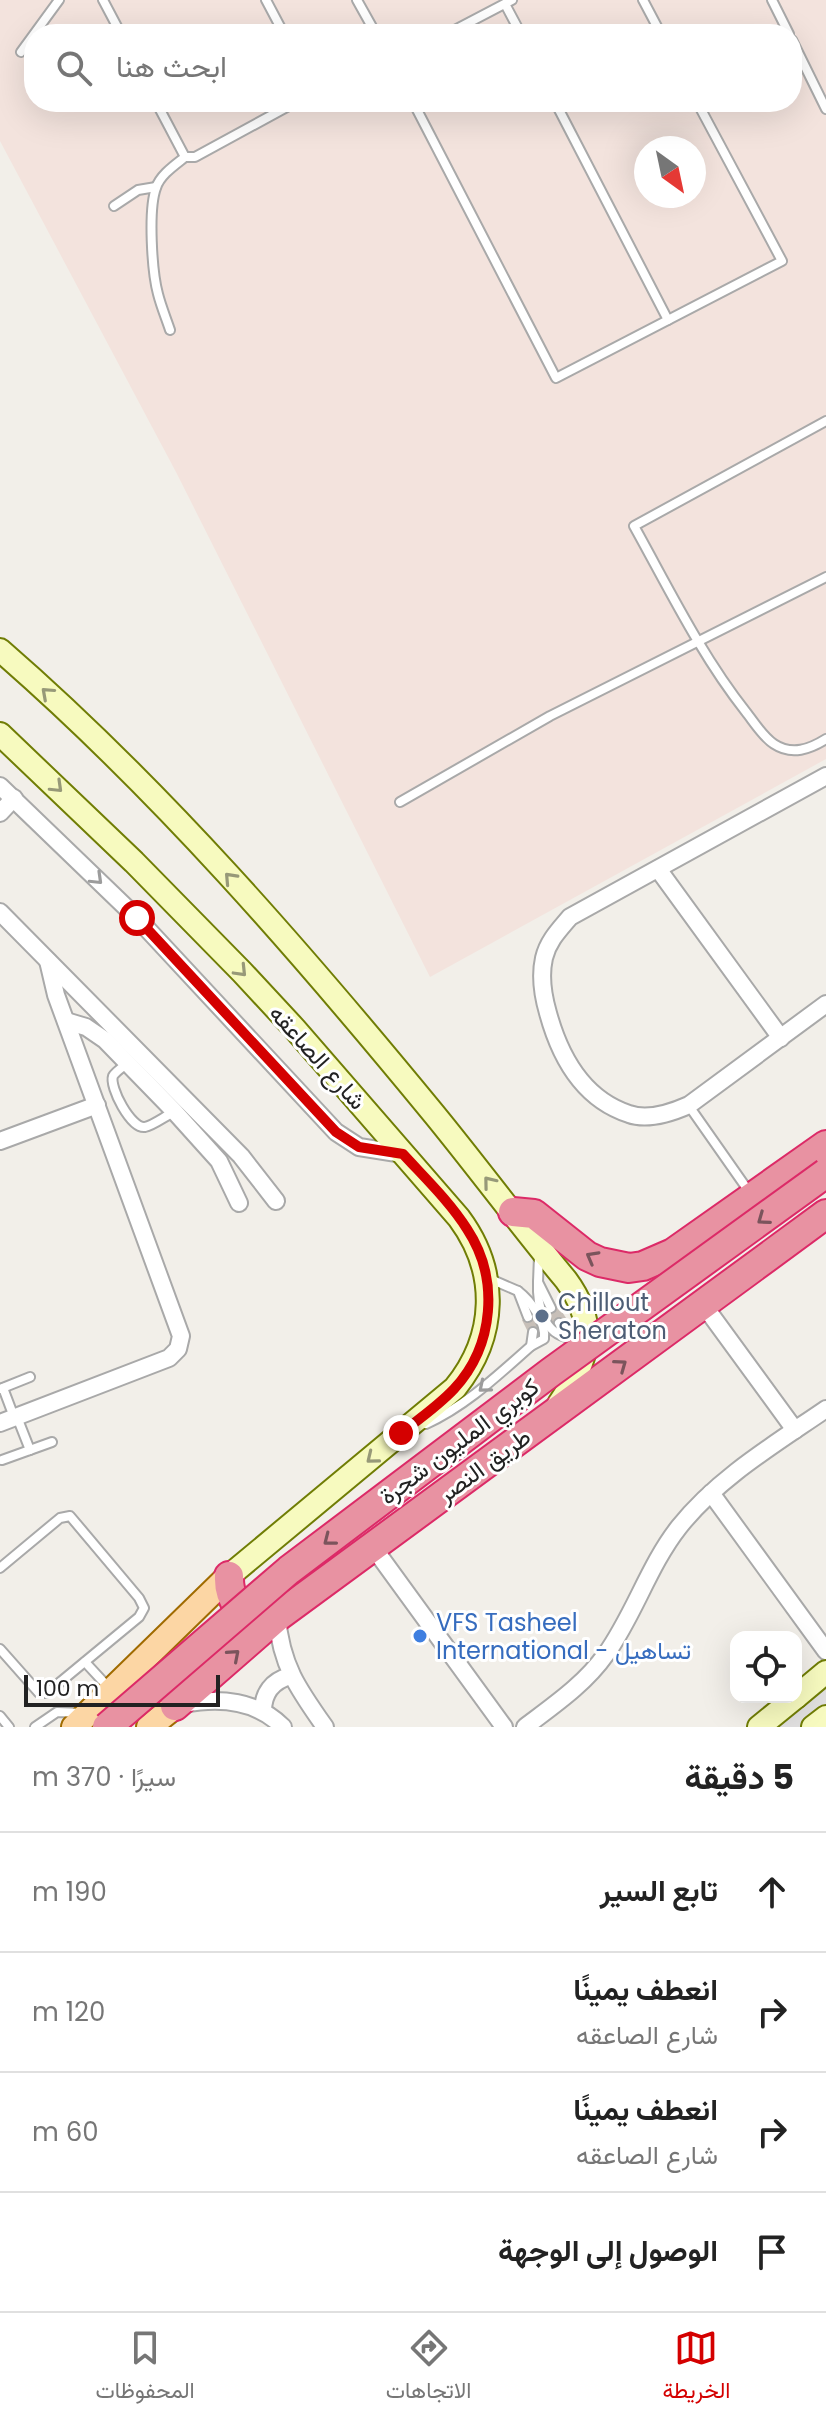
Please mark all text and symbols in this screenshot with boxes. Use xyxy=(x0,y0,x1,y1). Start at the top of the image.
search box xyxy=(24,24,802,112)
text: ابحث هنا xyxy=(116,45,227,88)
icon: search xyxy=(52,46,96,90)
north arrow xyxy=(634,136,706,208)
one-way arrow xyxy=(42,688,57,702)
one-way arrow xyxy=(47,778,62,792)
one-way arrow xyxy=(87,869,102,883)
one-way arrow xyxy=(224,873,239,887)
route start xyxy=(119,900,155,936)
one-way arrow xyxy=(231,962,246,976)
street label: شارع الصاعقه xyxy=(262,997,374,1117)
one-way arrow xyxy=(484,1177,499,1191)
one-way arrow xyxy=(757,1209,771,1224)
one-way arrow xyxy=(586,1251,601,1267)
place label: Chillout Sheraton xyxy=(558,1286,667,1347)
marker: Chillout Sheraton xyxy=(533,1307,551,1325)
one-way arrow xyxy=(612,1360,627,1374)
street label: كوبري المليون شجرة xyxy=(372,1370,547,1514)
one-way arrow xyxy=(479,1377,493,1392)
route end xyxy=(383,1415,419,1451)
street label: طريق النصر xyxy=(430,1420,537,1511)
one-way arrow xyxy=(366,1448,381,1463)
one-way arrow xyxy=(323,1531,338,1545)
place label: VFS Tasheel International - تساهيل xyxy=(436,1606,691,1667)
marker: VFS Tasheel International - تساهيل xyxy=(411,1627,429,1645)
map controls xyxy=(730,1631,802,1703)
button: locate xyxy=(730,1631,802,1703)
one-way arrow xyxy=(224,1650,239,1665)
scale bar xyxy=(24,1671,220,1707)
text: 100 m xyxy=(36,1673,99,1704)
text: 5 دقيقة xyxy=(685,1753,794,1801)
text: سيرًا · 370 m xyxy=(32,1759,176,1795)
text: تابع السير xyxy=(600,1869,718,1912)
icon: ahead xyxy=(750,1870,794,1914)
text: 190 m xyxy=(32,1874,107,1910)
text: انعطف يمينًا xyxy=(573,1968,718,2011)
icon: right xyxy=(750,1990,794,2034)
text: 120 m xyxy=(32,1994,105,2030)
text: شارع الصاعقه xyxy=(576,2017,718,2053)
text: انعطف يمينًا xyxy=(573,2088,718,2131)
icon: right xyxy=(750,2110,794,2154)
text: 60 m xyxy=(32,2114,99,2150)
text: شارع الصاعقه xyxy=(576,2137,718,2173)
text: الوصول إلى الوجهة xyxy=(498,2229,718,2272)
icon: arrive xyxy=(750,2230,794,2274)
tab: المحفوظات xyxy=(96,2326,195,2410)
tab: الاتجاهات xyxy=(386,2326,471,2410)
tab: الخريطة xyxy=(662,2326,730,2410)

